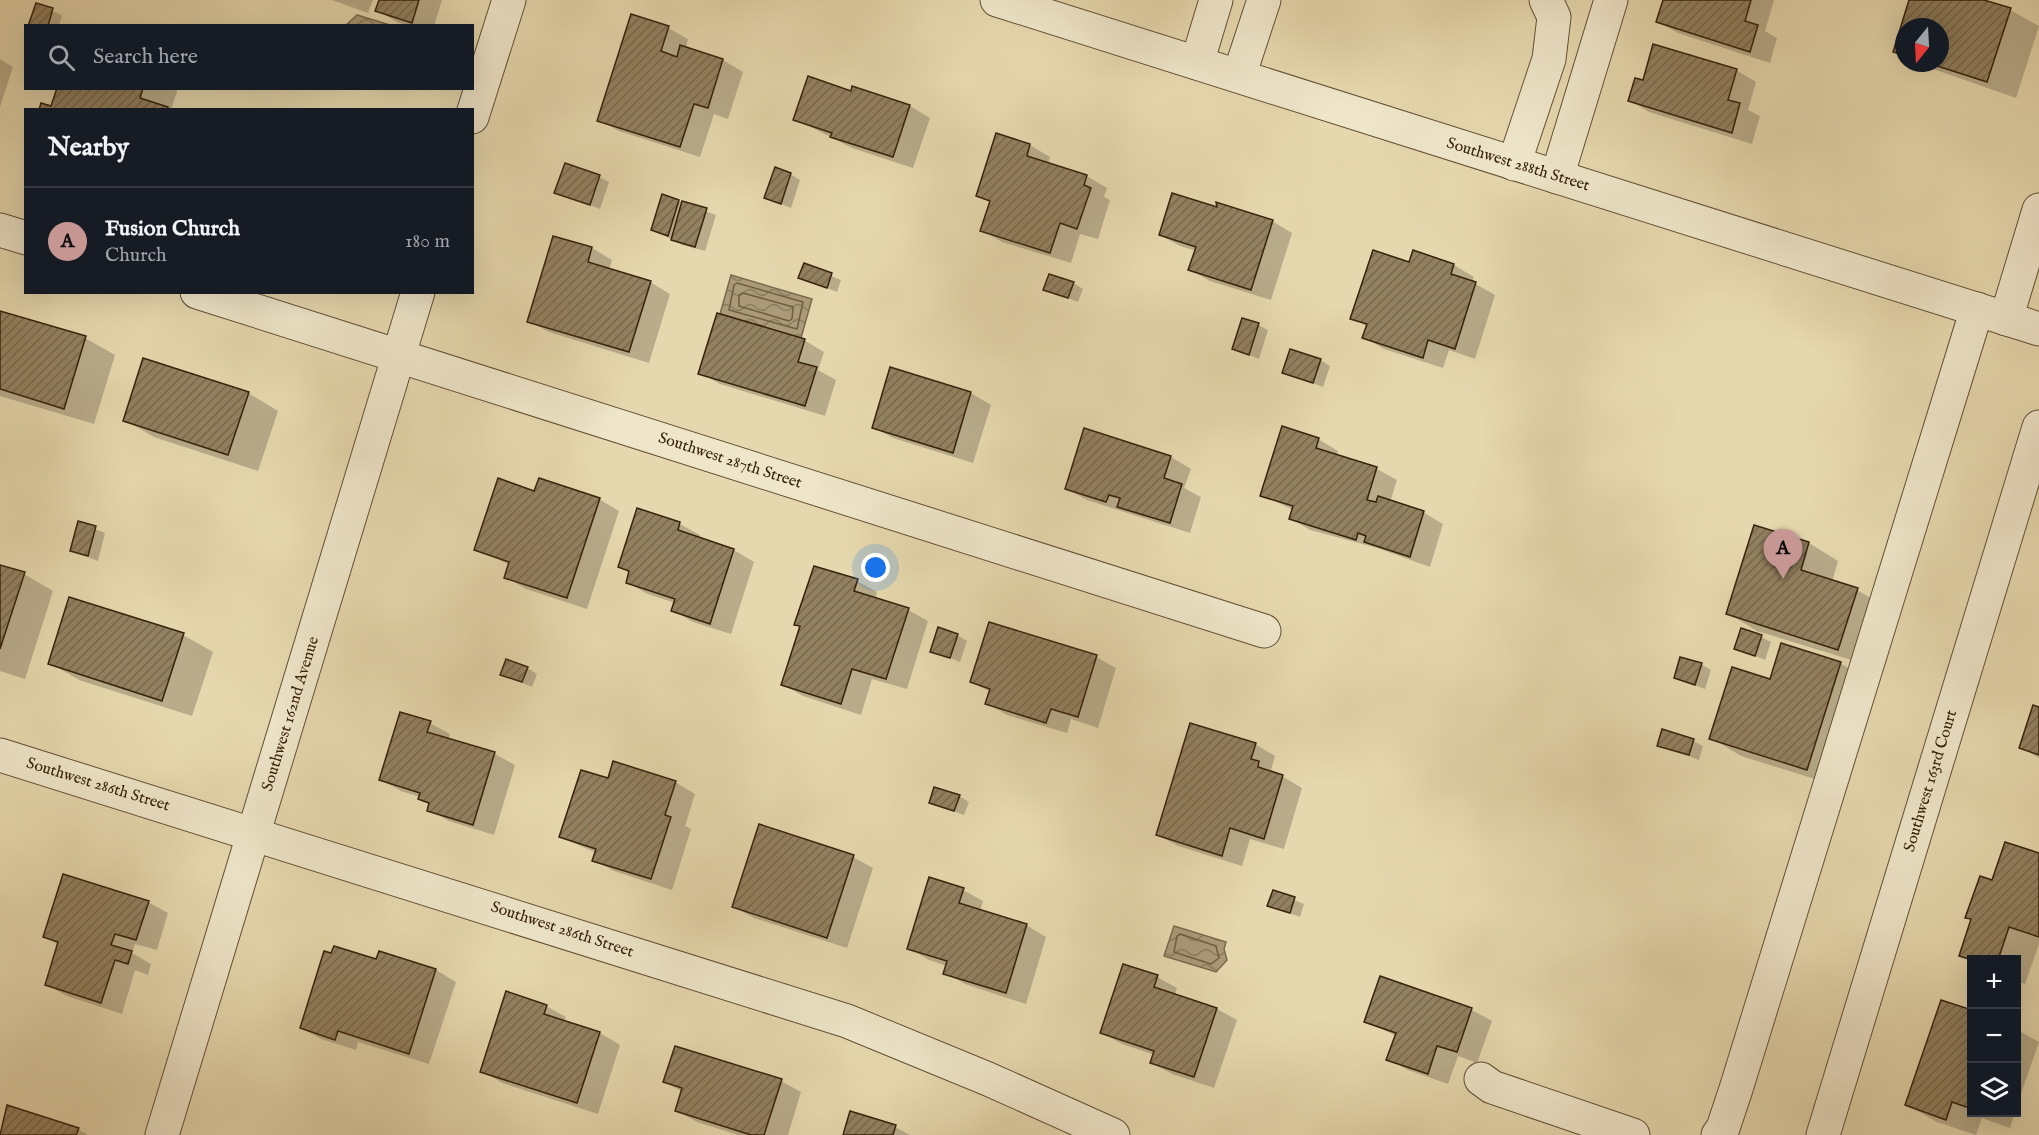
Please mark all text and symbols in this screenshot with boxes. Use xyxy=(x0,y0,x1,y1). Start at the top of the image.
north arrow xyxy=(1895,18,1949,72)
search box xyxy=(24,24,474,90)
icon: search xyxy=(45,41,78,74)
text: Search here xyxy=(93,43,198,71)
text: Nearby xyxy=(48,131,129,164)
street label: Southwest 288th Street xyxy=(1444,134,1592,196)
text: Fusion Church xyxy=(105,215,240,243)
text: A xyxy=(61,229,74,254)
text: 180 m xyxy=(405,229,450,254)
text: Church xyxy=(105,243,167,268)
street label: Southwest 287th Street xyxy=(656,428,805,494)
pin: A xyxy=(1764,530,1802,579)
your location xyxy=(861,553,890,582)
street label: Southwest 162nd Avenue xyxy=(258,634,324,794)
street label: Southwest 163rd Court xyxy=(1900,707,1962,854)
street label: Southwest 286th Street xyxy=(24,754,173,816)
street label: Southwest 286th Street xyxy=(488,897,636,963)
map controls xyxy=(1967,955,2021,1117)
button: + xyxy=(1967,955,2021,1009)
button: − xyxy=(1967,1009,2021,1063)
button: layers xyxy=(1967,1063,2021,1117)

